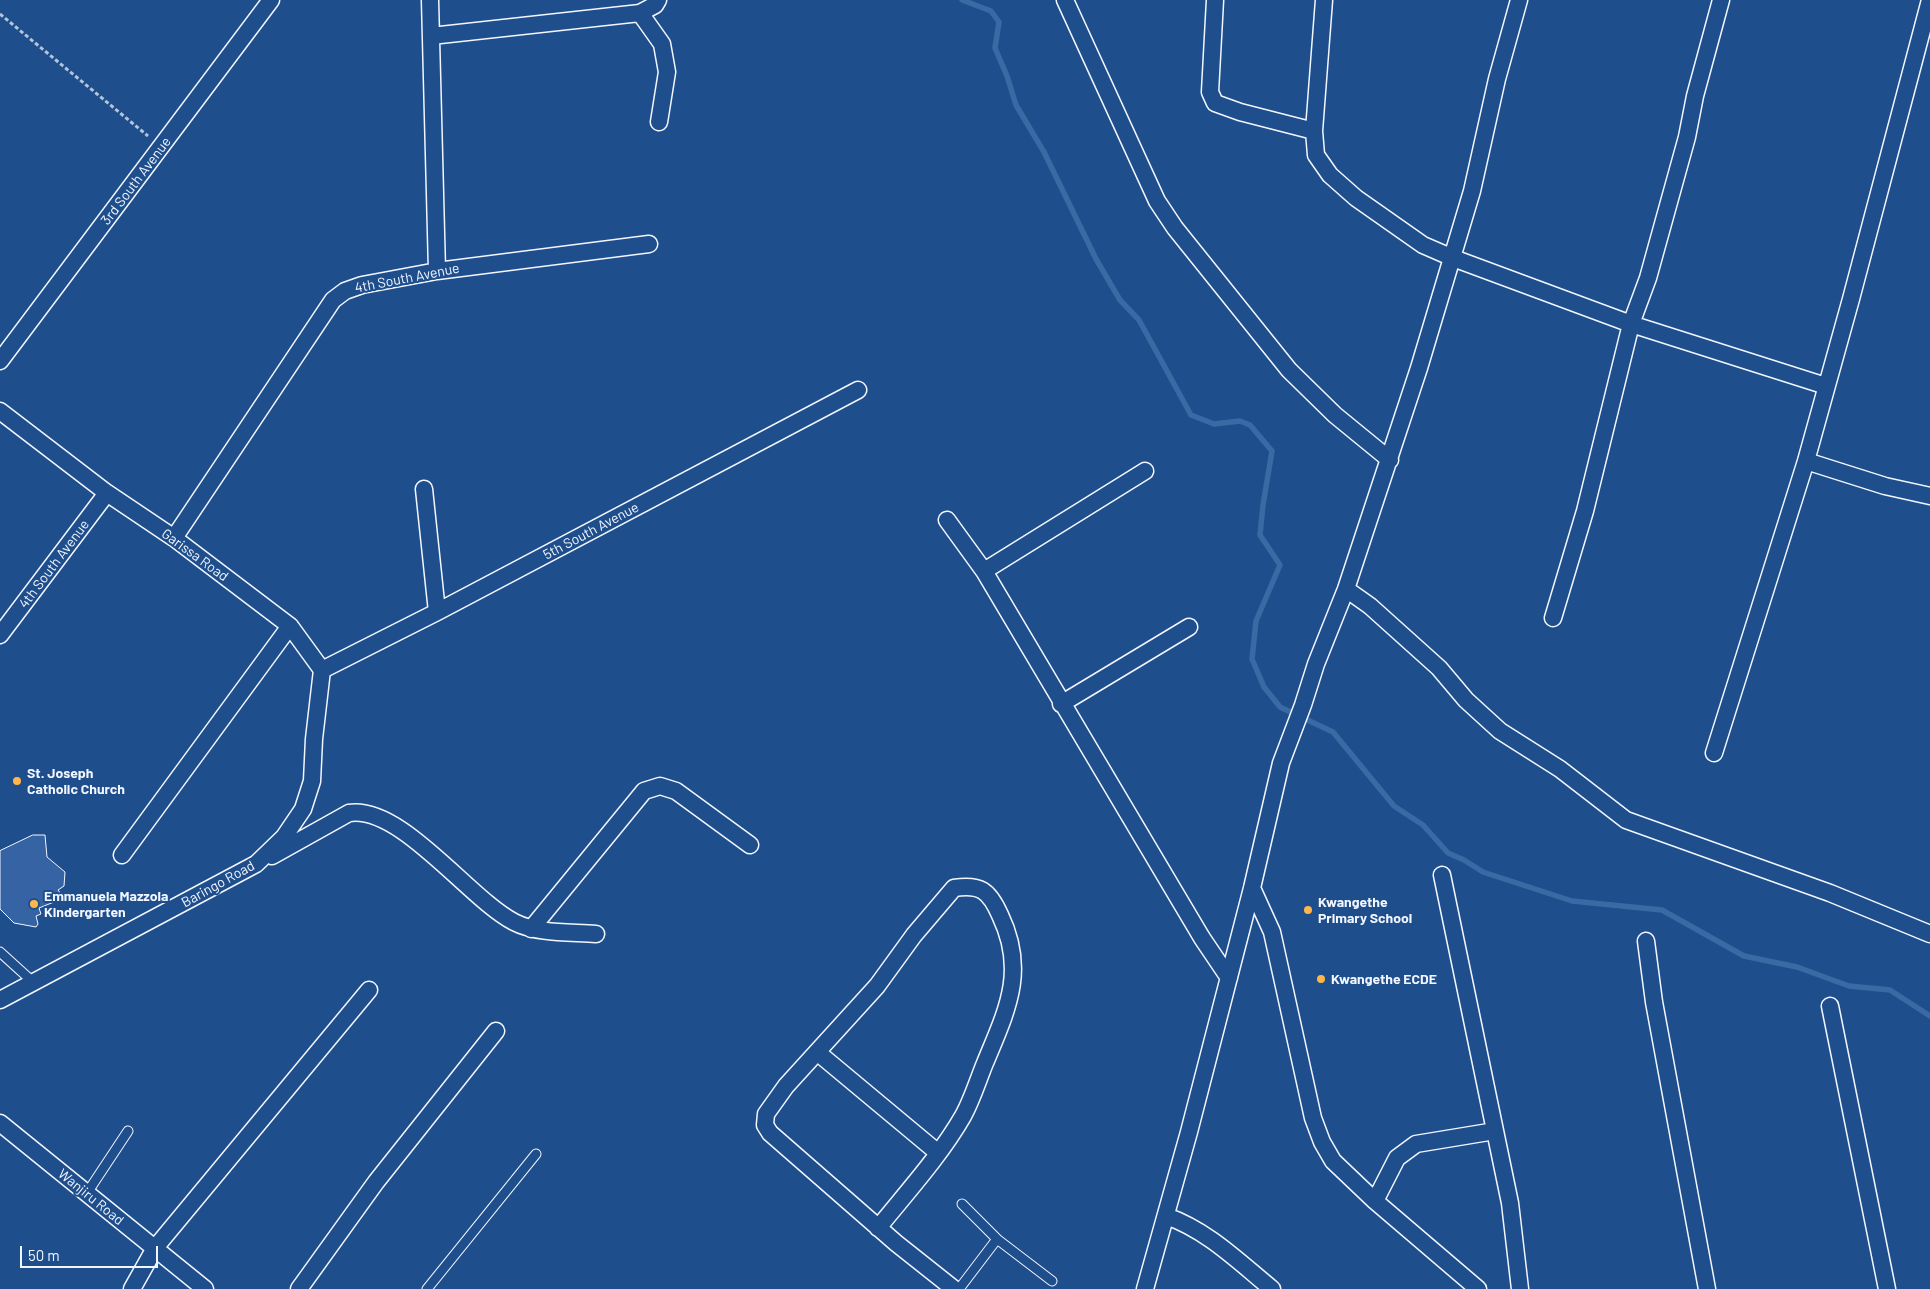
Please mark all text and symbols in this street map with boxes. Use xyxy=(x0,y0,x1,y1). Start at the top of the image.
street label: 3rd South Avenue xyxy=(97,134,175,228)
street label: 4th South Avenue xyxy=(353,260,461,296)
street label: 5th South Avenue xyxy=(540,499,642,563)
street label: 4th South Avenue xyxy=(15,516,93,612)
street label: Garissa Road xyxy=(158,525,232,585)
place label: St. Joseph Catholic Church xyxy=(27,765,125,798)
marker: St. Joseph Catholic Church xyxy=(11,775,23,787)
street label: Baringo Road xyxy=(179,857,257,911)
place label: Emmanuela Mazzola Kindergarten xyxy=(44,888,168,920)
place label: Kwangethe Primary School xyxy=(1318,894,1412,926)
marker: Emmanuela Mazzola Kindergarten xyxy=(28,898,40,910)
marker: Kwangethe Primary School xyxy=(1302,904,1314,916)
place label: Kwangethe ECDE xyxy=(1331,971,1437,987)
marker: Kwangethe ECDE xyxy=(1315,973,1327,985)
street label: Wanjiru Road xyxy=(55,1165,127,1229)
scale bar xyxy=(22,1236,160,1268)
text: 50 m xyxy=(28,1246,60,1264)

